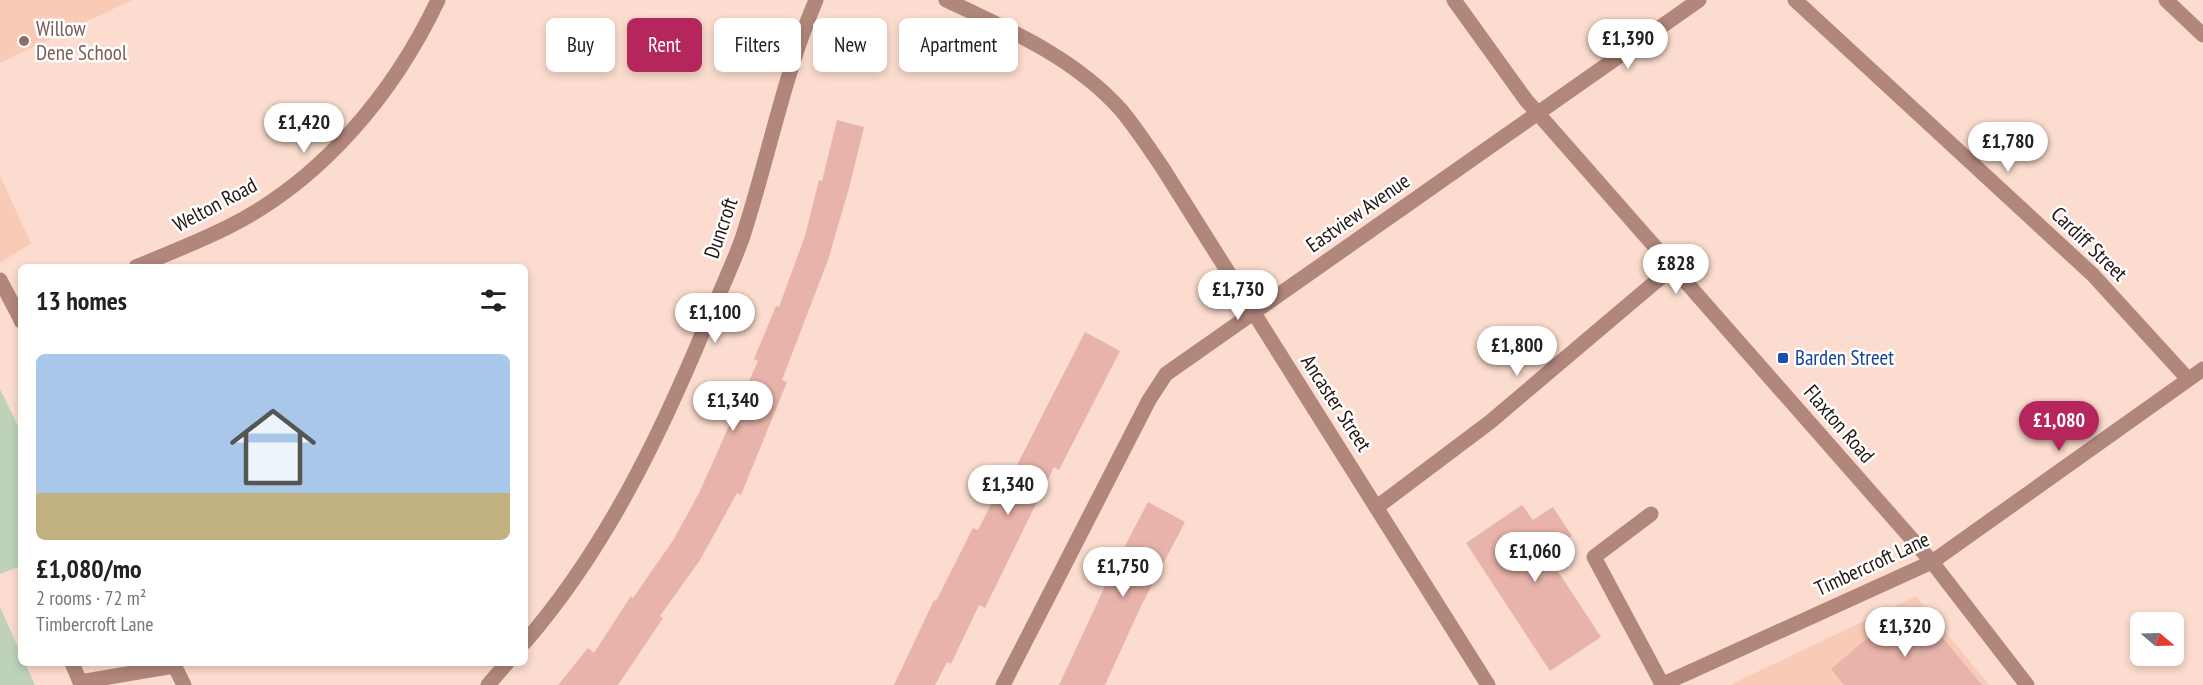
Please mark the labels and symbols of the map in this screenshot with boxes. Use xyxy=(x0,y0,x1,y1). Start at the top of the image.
place label: Willow Dene School xyxy=(36,15,127,66)
pin: £1,390 xyxy=(1579,19,1677,70)
marker: Willow Dene School xyxy=(17,34,31,48)
pin: £1,420 xyxy=(255,103,353,154)
pin: £1,780 xyxy=(1959,122,2057,173)
street label: Eastview Avenue xyxy=(1301,167,1415,258)
street label: Welton Road xyxy=(168,171,261,238)
street label: Duncroft xyxy=(698,194,744,262)
street label: Cardiff Street xyxy=(2045,201,2133,287)
pin: £828 xyxy=(1640,244,1712,295)
pin: £1,730 xyxy=(1189,270,1287,321)
pin: £1,100 xyxy=(666,293,764,344)
pin: £1,800 xyxy=(1468,326,1566,377)
place label: Barden Street xyxy=(1795,344,1894,371)
street label: Ancaster Street xyxy=(1295,349,1378,456)
marker: Barden Street xyxy=(1776,351,1790,365)
street label: Flaxton Road xyxy=(1798,379,1881,468)
pin: £1,340 xyxy=(684,381,782,432)
pin: £1,080 xyxy=(2010,401,2108,452)
pin: £1,340 xyxy=(959,465,1057,516)
street label: Timbercroft Lane xyxy=(1810,525,1933,602)
pin: £1,060 xyxy=(1486,532,1584,583)
pin: £1,750 xyxy=(1074,547,1172,598)
pin: £1,320 xyxy=(1856,607,1954,658)
north arrow xyxy=(2130,612,2184,666)

